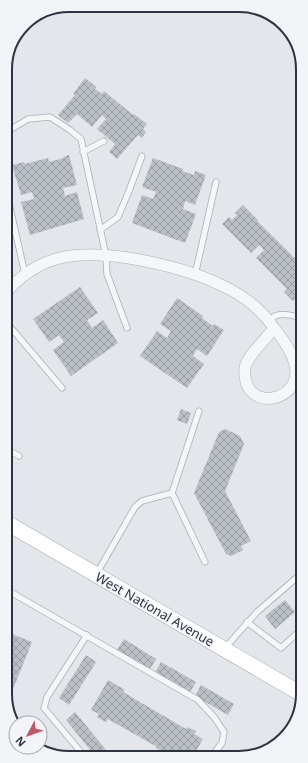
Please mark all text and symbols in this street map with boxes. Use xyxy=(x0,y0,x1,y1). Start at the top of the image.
street label: West National Avenue xyxy=(92,568,218,650)
north arrow xyxy=(8,715,48,755)
text: N xyxy=(11,734,29,750)

